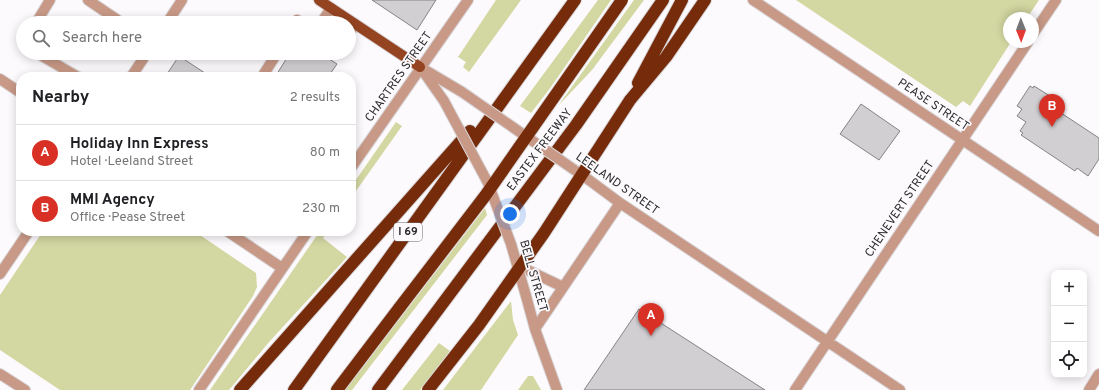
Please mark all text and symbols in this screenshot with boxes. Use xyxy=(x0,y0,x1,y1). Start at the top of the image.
north arrow xyxy=(1003,12,1039,48)
search box xyxy=(16,16,356,60)
icon: search xyxy=(30,27,52,49)
text: Search here xyxy=(62,29,142,48)
street label: CHARTRES STREET xyxy=(362,29,436,125)
street label: PEASE STREET xyxy=(894,75,972,135)
text: Nearby xyxy=(32,87,89,109)
text: 2 results xyxy=(290,90,340,106)
pin: B xyxy=(1039,94,1065,127)
street label: EASTEX FREEWAY xyxy=(504,105,577,195)
text: Holiday Inn Express xyxy=(70,135,209,154)
text: A xyxy=(40,145,50,161)
text: 80 m xyxy=(310,145,340,161)
street label: LEELAND STREET xyxy=(572,149,662,219)
text: Hotel · Leeland Street xyxy=(70,154,193,170)
street label: CHENEVERT STREET xyxy=(862,157,938,261)
text: MMI Agency xyxy=(70,191,155,210)
text: B xyxy=(41,201,49,217)
text: 230 m xyxy=(302,201,340,217)
your location xyxy=(500,204,520,224)
text: Office · Pease Street xyxy=(70,210,185,226)
road number: I 69 xyxy=(394,223,422,241)
street label: BELL STREET xyxy=(515,238,551,314)
map controls xyxy=(1051,270,1087,378)
button: + xyxy=(1051,270,1087,306)
pin: A xyxy=(638,303,664,336)
button: − xyxy=(1051,306,1087,342)
button: locate xyxy=(1051,342,1087,378)

